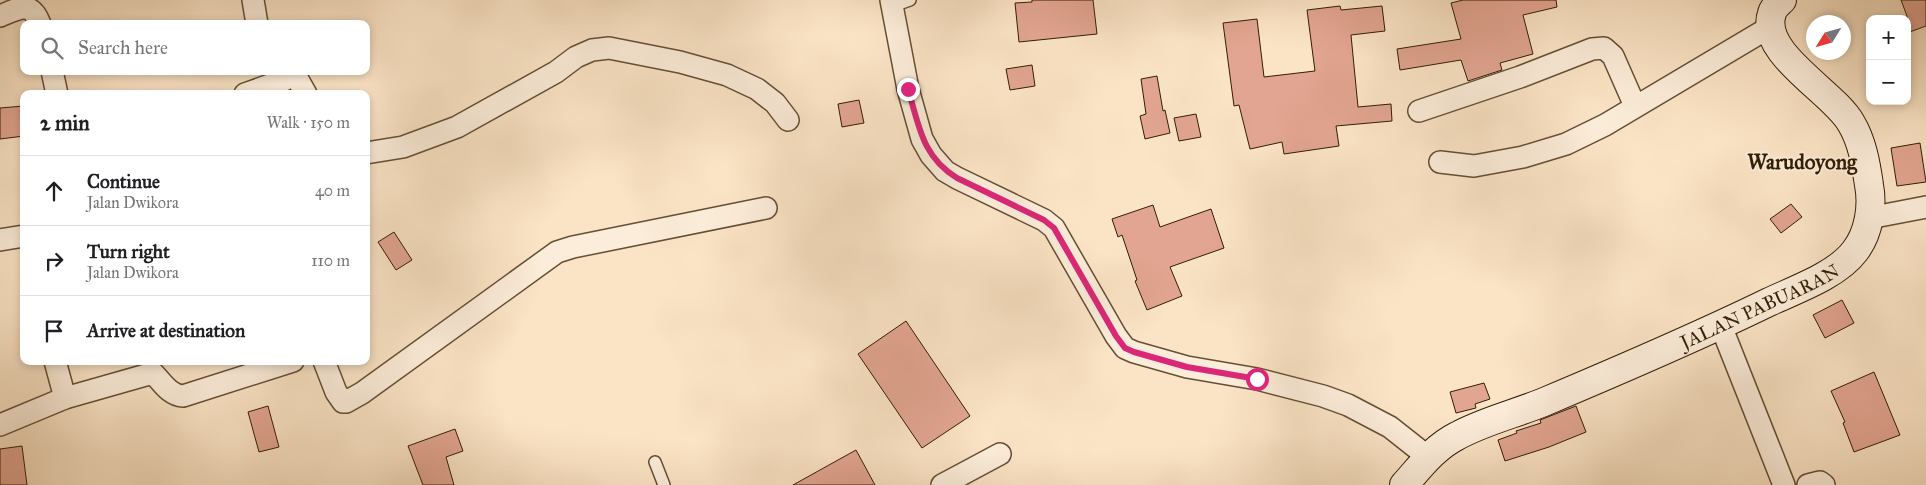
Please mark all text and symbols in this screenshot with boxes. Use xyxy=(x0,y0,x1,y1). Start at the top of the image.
north arrow xyxy=(1806,15,1851,60)
map controls xyxy=(1866,15,1911,105)
button: + xyxy=(1866,15,1911,60)
search box xyxy=(20,20,370,75)
icon: search xyxy=(38,34,66,62)
text: Search here xyxy=(78,36,168,59)
button: − xyxy=(1866,60,1911,105)
route end xyxy=(897,78,920,101)
text: 2 min xyxy=(40,110,90,136)
text: Walk · 150 m xyxy=(267,113,350,132)
district label: Warudoyong xyxy=(1747,149,1858,175)
text: Continue xyxy=(87,170,160,193)
icon: ahead xyxy=(40,177,68,205)
text: 40 m xyxy=(315,181,350,200)
text: Jalan Dwikora xyxy=(87,193,179,212)
text: Turn right xyxy=(87,240,170,263)
icon: right xyxy=(40,247,68,275)
text: 110 m xyxy=(311,251,350,270)
street label: JALAN PABUARAN xyxy=(1675,258,1843,355)
text: Jalan Dwikora xyxy=(87,263,179,282)
icon: arrive xyxy=(40,317,68,345)
text: Arrive at destination xyxy=(87,319,245,342)
route start xyxy=(1246,368,1269,391)

